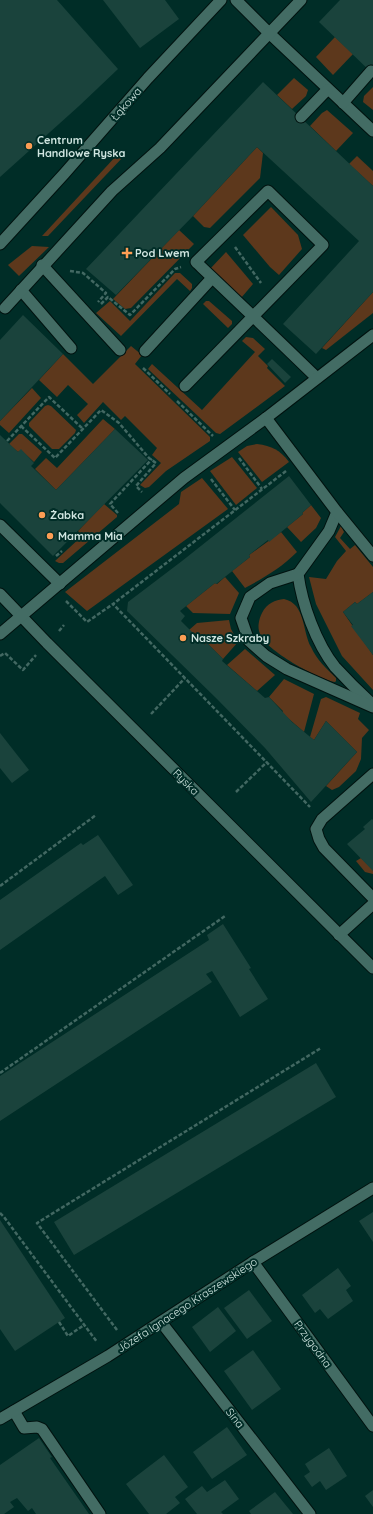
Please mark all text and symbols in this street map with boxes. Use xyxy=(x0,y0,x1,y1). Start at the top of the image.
street label: Łąkowa xyxy=(107,84,145,124)
place label: Centrum Handlowe Ryska xyxy=(37,133,125,160)
marker: Centrum Handlowe Ryska xyxy=(24,141,34,151)
place label: Pod Lwem xyxy=(135,246,190,260)
marker: Pod Lwem xyxy=(122,248,132,258)
place label: Żabka xyxy=(50,508,84,522)
marker: Żabka xyxy=(37,510,47,520)
place label: Mamma Mia xyxy=(58,529,123,543)
marker: Mamma Mia xyxy=(45,531,55,541)
place label: Nasze Szkraby xyxy=(191,631,269,645)
marker: Nasze Szkraby xyxy=(178,633,188,643)
street label: Ryska xyxy=(170,766,202,798)
street label: Józefa Ignacego Kraszewskiego xyxy=(114,1254,260,1356)
street label: Przygodna xyxy=(291,1318,335,1370)
street label: Sina xyxy=(223,1405,247,1431)

